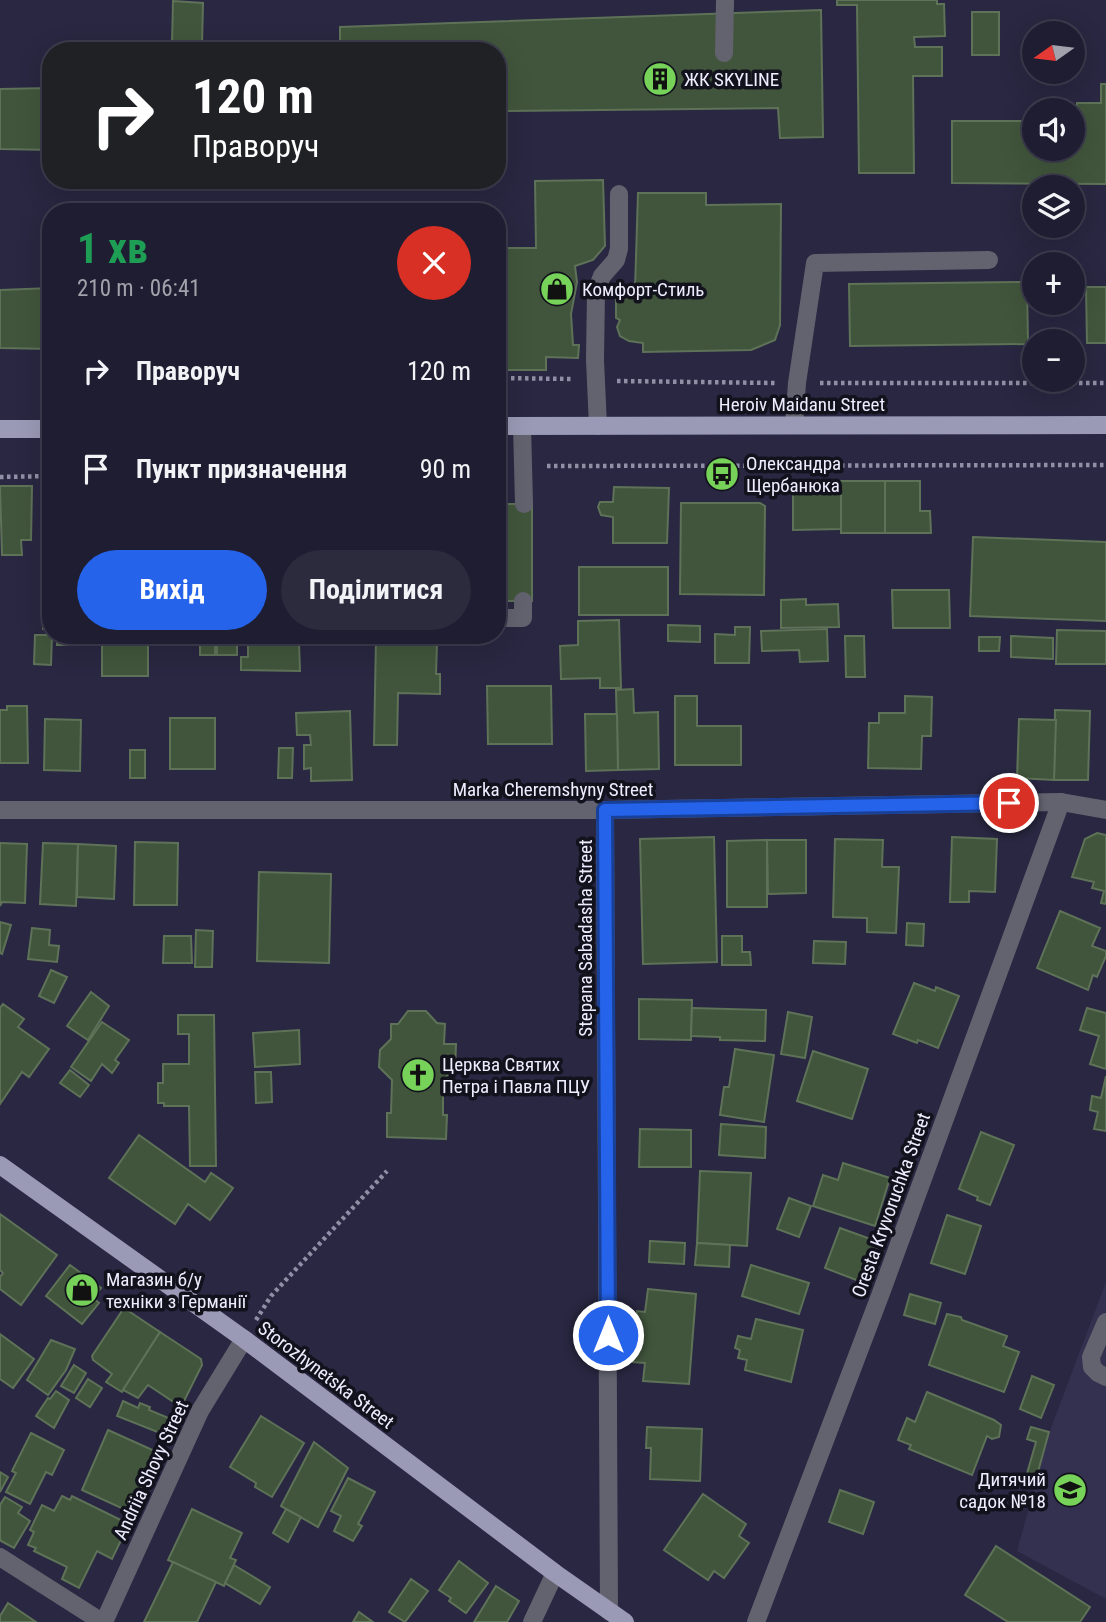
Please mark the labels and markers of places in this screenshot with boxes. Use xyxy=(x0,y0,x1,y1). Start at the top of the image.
building icon: ЖК SKYLINE xyxy=(641,60,679,98)
place label: ЖК SKYLINE xyxy=(684,68,779,91)
shop icon: Комфорт-Стиль xyxy=(538,270,576,308)
place label: Комфорт-Стиль xyxy=(582,278,704,301)
place label: Олександра Щербанюка xyxy=(746,452,841,497)
bus stop icon: Олександра Щербанюка xyxy=(703,455,741,493)
pin xyxy=(979,773,1039,833)
place label: Церква Святих Петра і Павла ПЦУ xyxy=(442,1053,590,1098)
church icon: Церква Святих Петра і Павла ПЦУ xyxy=(399,1056,437,1094)
place label: Магазин б/у техніки з Германії xyxy=(106,1268,248,1313)
shop icon: Магазин б/у техніки з Германії xyxy=(63,1271,101,1309)
place label: Дитячий садок №18 xyxy=(959,1468,1046,1513)
school or university icon: Дитячий садок №18 xyxy=(1051,1471,1089,1509)

